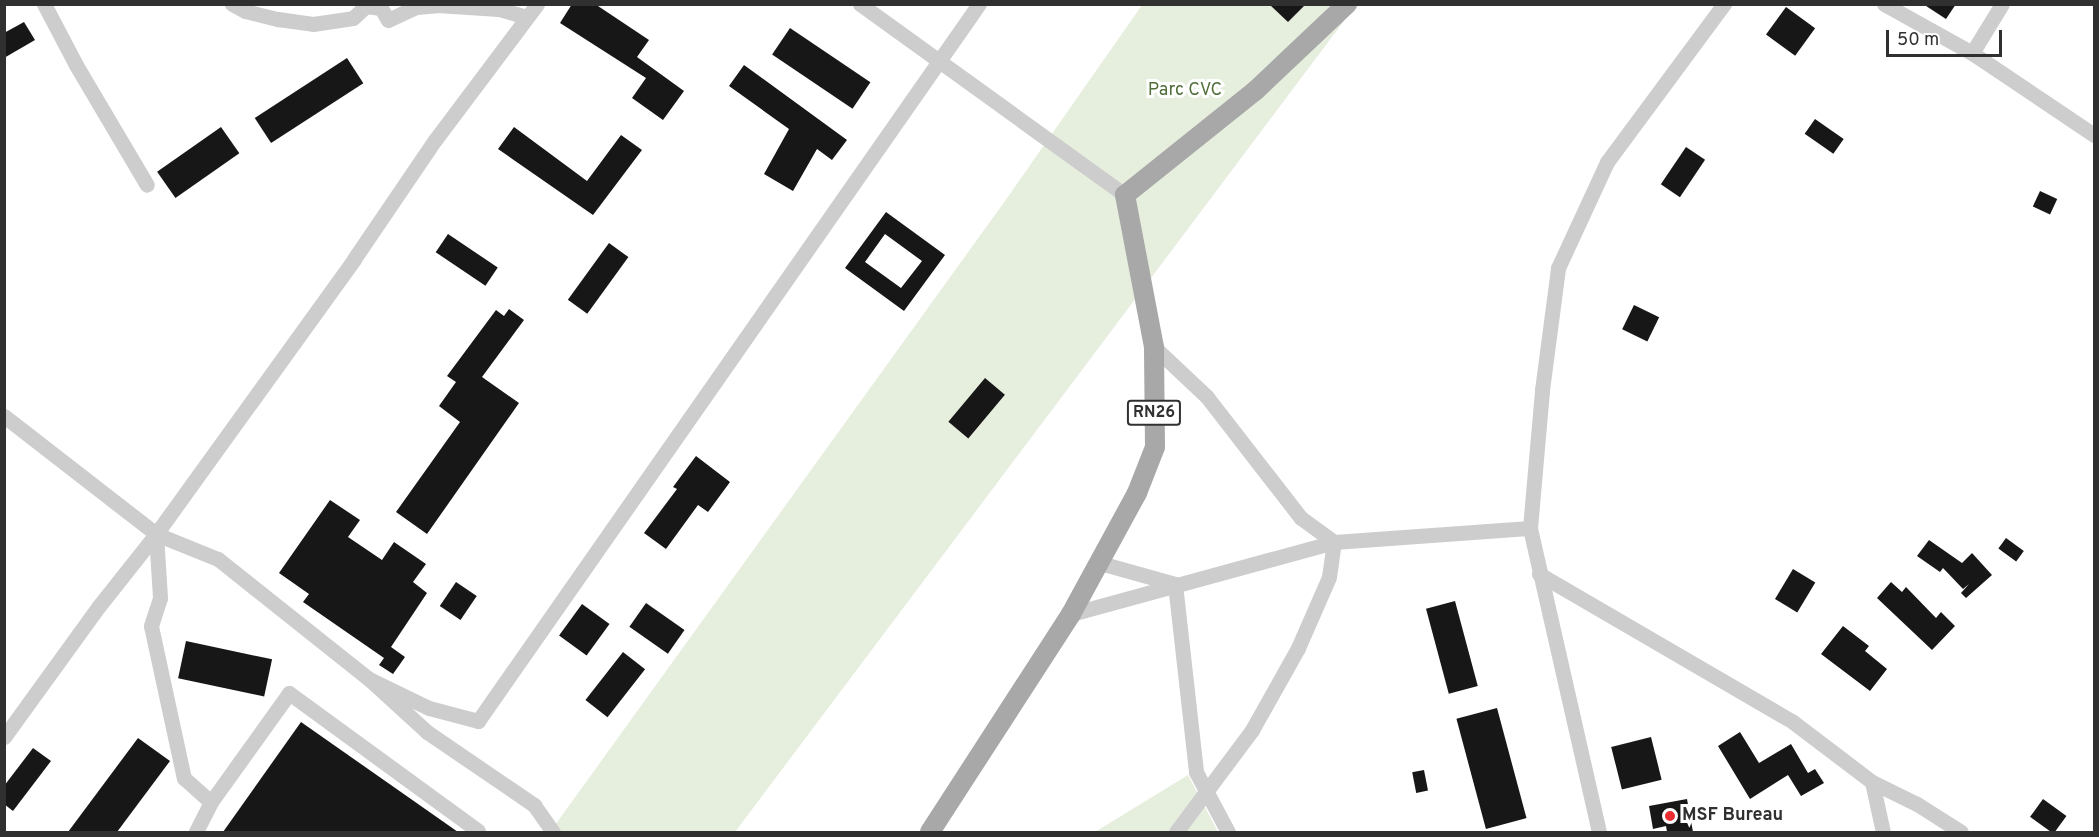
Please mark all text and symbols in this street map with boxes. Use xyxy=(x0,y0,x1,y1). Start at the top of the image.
scale bar xyxy=(1889,18,2004,56)
text: 50 m xyxy=(1897,29,1939,52)
park label: Parc CVC xyxy=(1148,80,1222,102)
road number: RN26 xyxy=(1126,400,1182,426)
place label: MSF Bureau xyxy=(1682,805,1783,827)
marker: MSF Bureau xyxy=(1663,809,1677,823)

